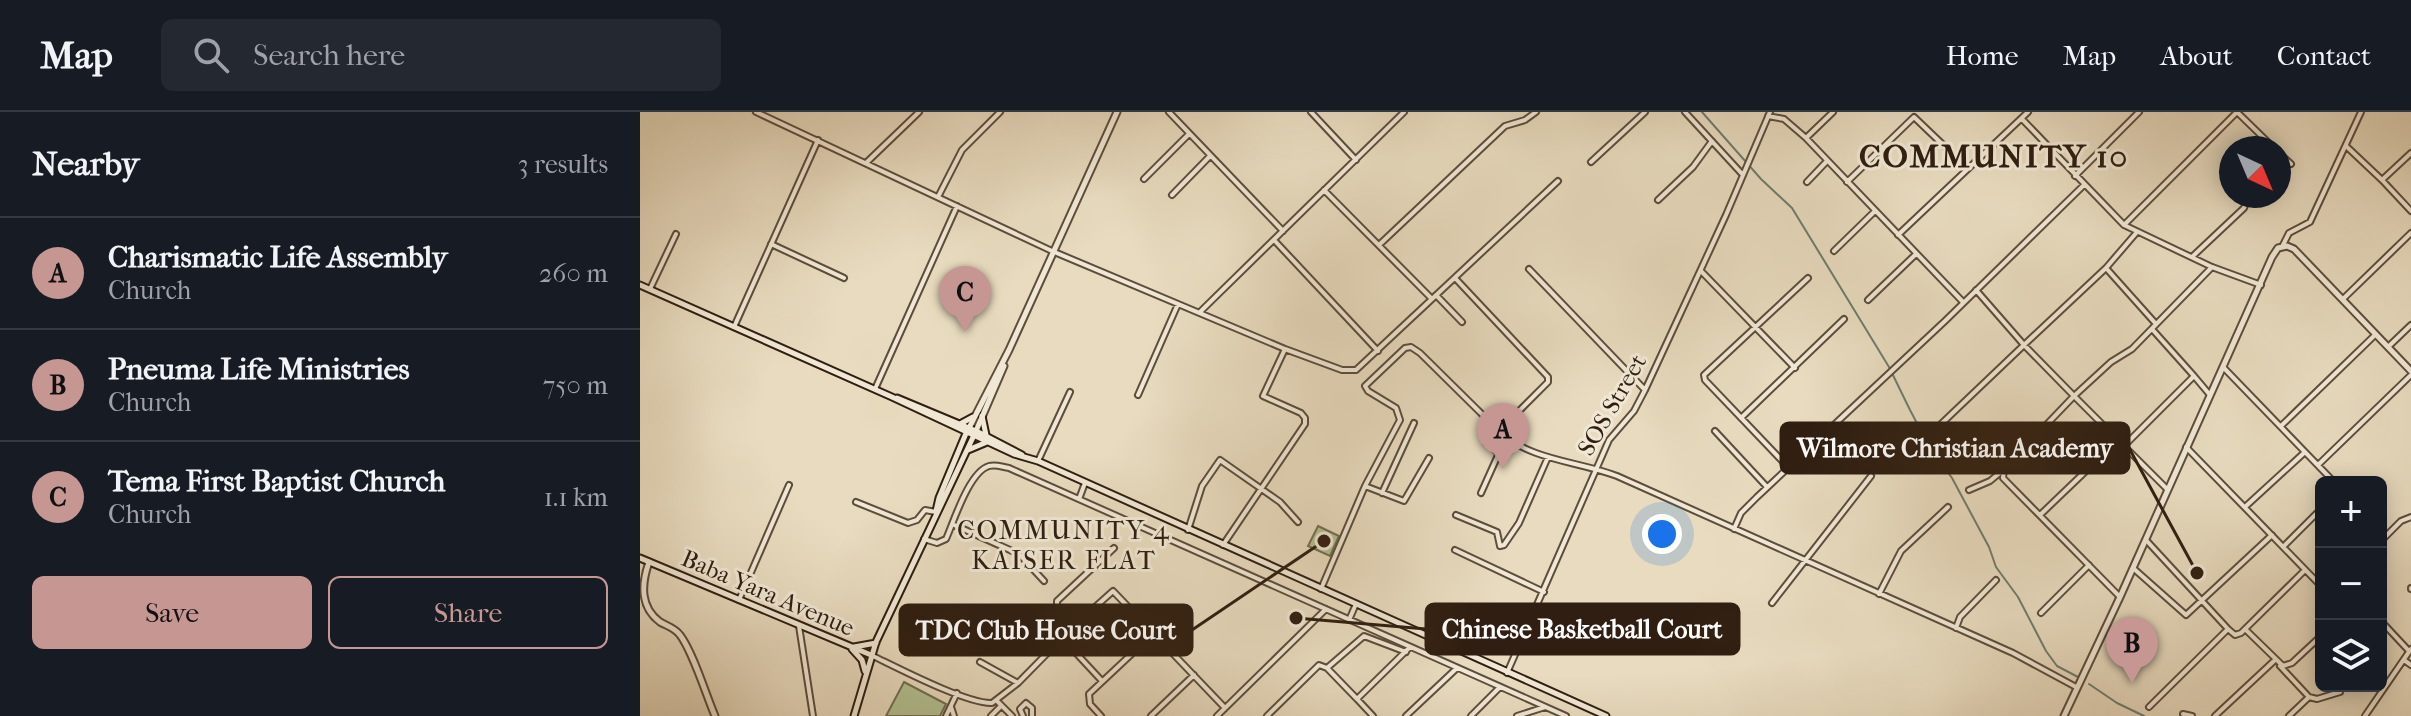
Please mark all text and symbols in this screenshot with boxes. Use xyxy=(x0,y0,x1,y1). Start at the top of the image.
search box xyxy=(161,19,721,91)
text: Map xyxy=(40,33,113,78)
icon: search xyxy=(189,33,233,77)
text: Search here xyxy=(253,38,405,73)
text: Home xyxy=(1946,39,2019,72)
text: Map xyxy=(2063,39,2116,72)
text: About xyxy=(2160,39,2233,72)
text: Contact xyxy=(2277,39,2371,72)
north arrow xyxy=(2219,136,2291,208)
district label: COMMUNITY 10 xyxy=(1859,138,2129,175)
text: Nearby xyxy=(32,144,139,184)
text: 3 results xyxy=(518,149,608,180)
text: Charismatic Life Assembly xyxy=(108,240,447,275)
text: A xyxy=(50,258,66,289)
text: 260 m xyxy=(539,258,608,289)
pin: C xyxy=(939,266,991,332)
text: Church xyxy=(108,275,191,306)
street label: SOS Street xyxy=(1572,349,1652,461)
text: Pneuma Life Ministries xyxy=(108,352,410,387)
text: B xyxy=(50,370,66,401)
text: 750 m xyxy=(543,370,608,401)
text: Church xyxy=(108,387,191,418)
pin: A xyxy=(1477,403,1529,469)
callout: Wilmore Christian Academy xyxy=(1781,423,2129,473)
text: Wilmore Christian Academy xyxy=(1796,433,2115,464)
text: Tema First Baptist Church xyxy=(108,464,445,499)
map controls xyxy=(2315,476,2387,692)
button: + xyxy=(2315,476,2387,548)
text: C xyxy=(49,482,67,513)
text: 1.1 km xyxy=(544,482,608,513)
text: Church xyxy=(108,499,191,530)
your location xyxy=(1642,514,1682,554)
district label: COMMUNITY 4 KAISER FLAT xyxy=(957,515,1171,576)
street label: Baba Yara Avenue xyxy=(677,544,859,642)
button: − xyxy=(2315,548,2387,620)
button: Save xyxy=(32,576,312,649)
button: Share xyxy=(328,576,608,649)
callout: Chinese Basketball Court xyxy=(1426,604,1739,654)
callout: TDC Club House Court xyxy=(900,605,1192,655)
text: Chinese Basketball Court xyxy=(1442,614,1723,645)
text: TDC Club House Court xyxy=(915,615,1177,646)
pin: B xyxy=(2106,617,2158,683)
button: layers xyxy=(2315,620,2387,692)

